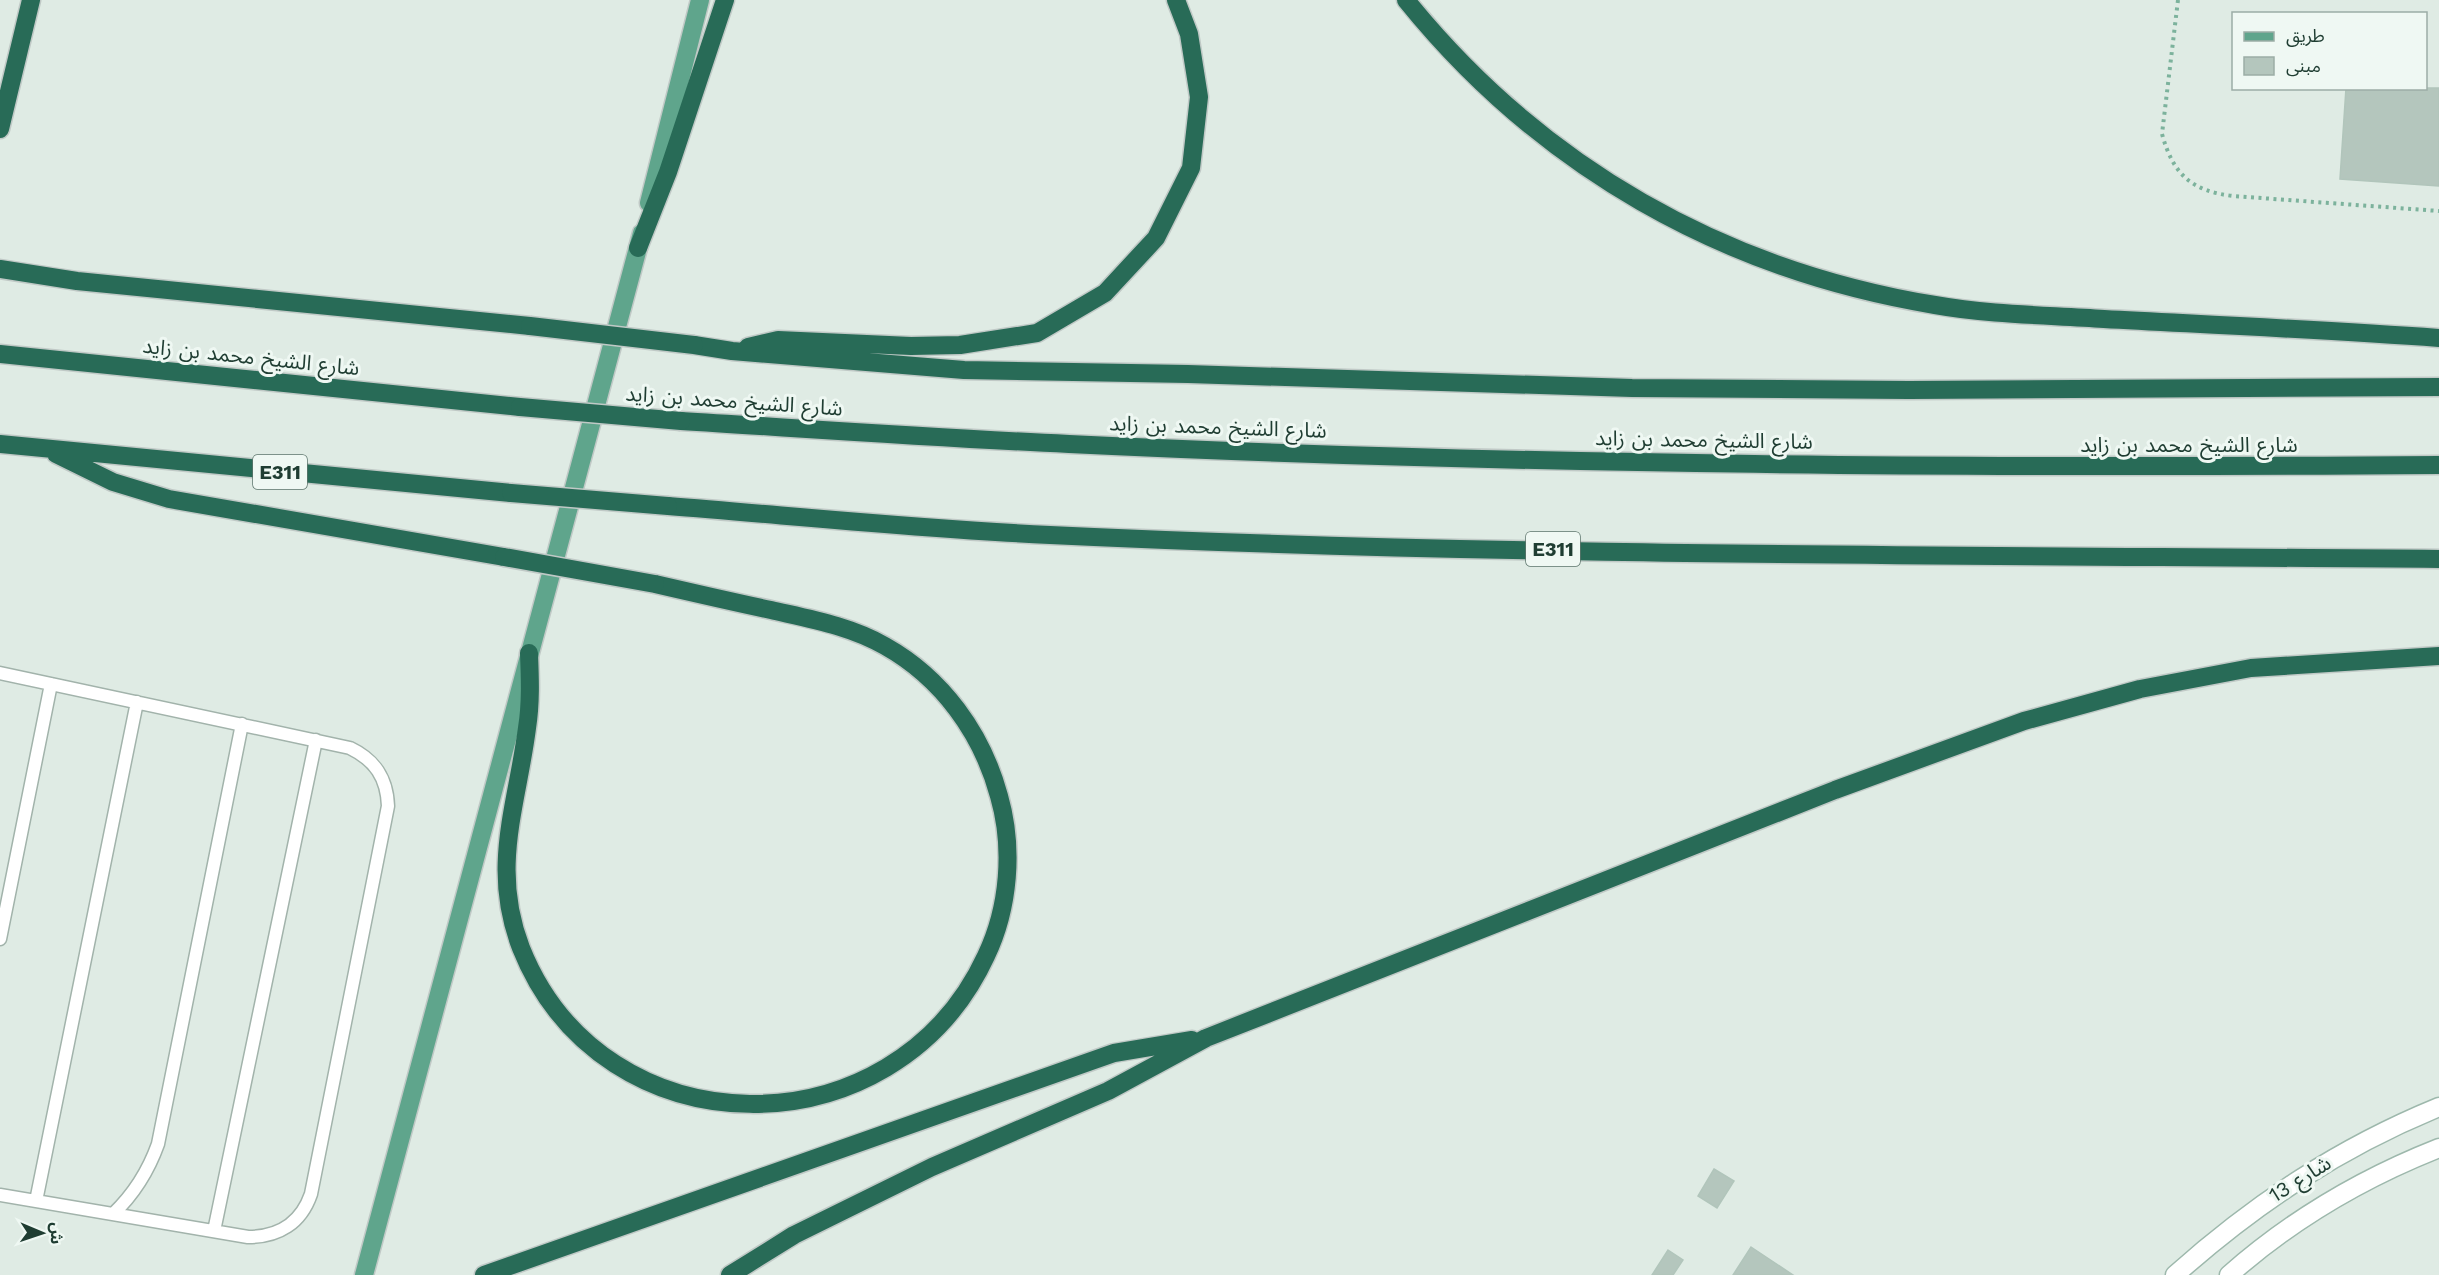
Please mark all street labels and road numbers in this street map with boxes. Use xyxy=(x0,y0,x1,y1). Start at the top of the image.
street label: شارع الشيخ محمد بن زايد xyxy=(141,333,361,383)
street label: شارع الشيخ محمد بن زايد xyxy=(624,380,843,424)
street label: شارع الشيخ محمد بن زايد xyxy=(1109,410,1327,446)
street label: شارع الشيخ محمد بن زايد xyxy=(1595,425,1813,457)
street label: شارع الشيخ محمد بن زايد xyxy=(2080,432,2298,460)
road number: E311 xyxy=(253,455,307,489)
road number: E311 xyxy=(1526,532,1580,566)
street label: شارع 13 xyxy=(2264,1150,2337,1210)

